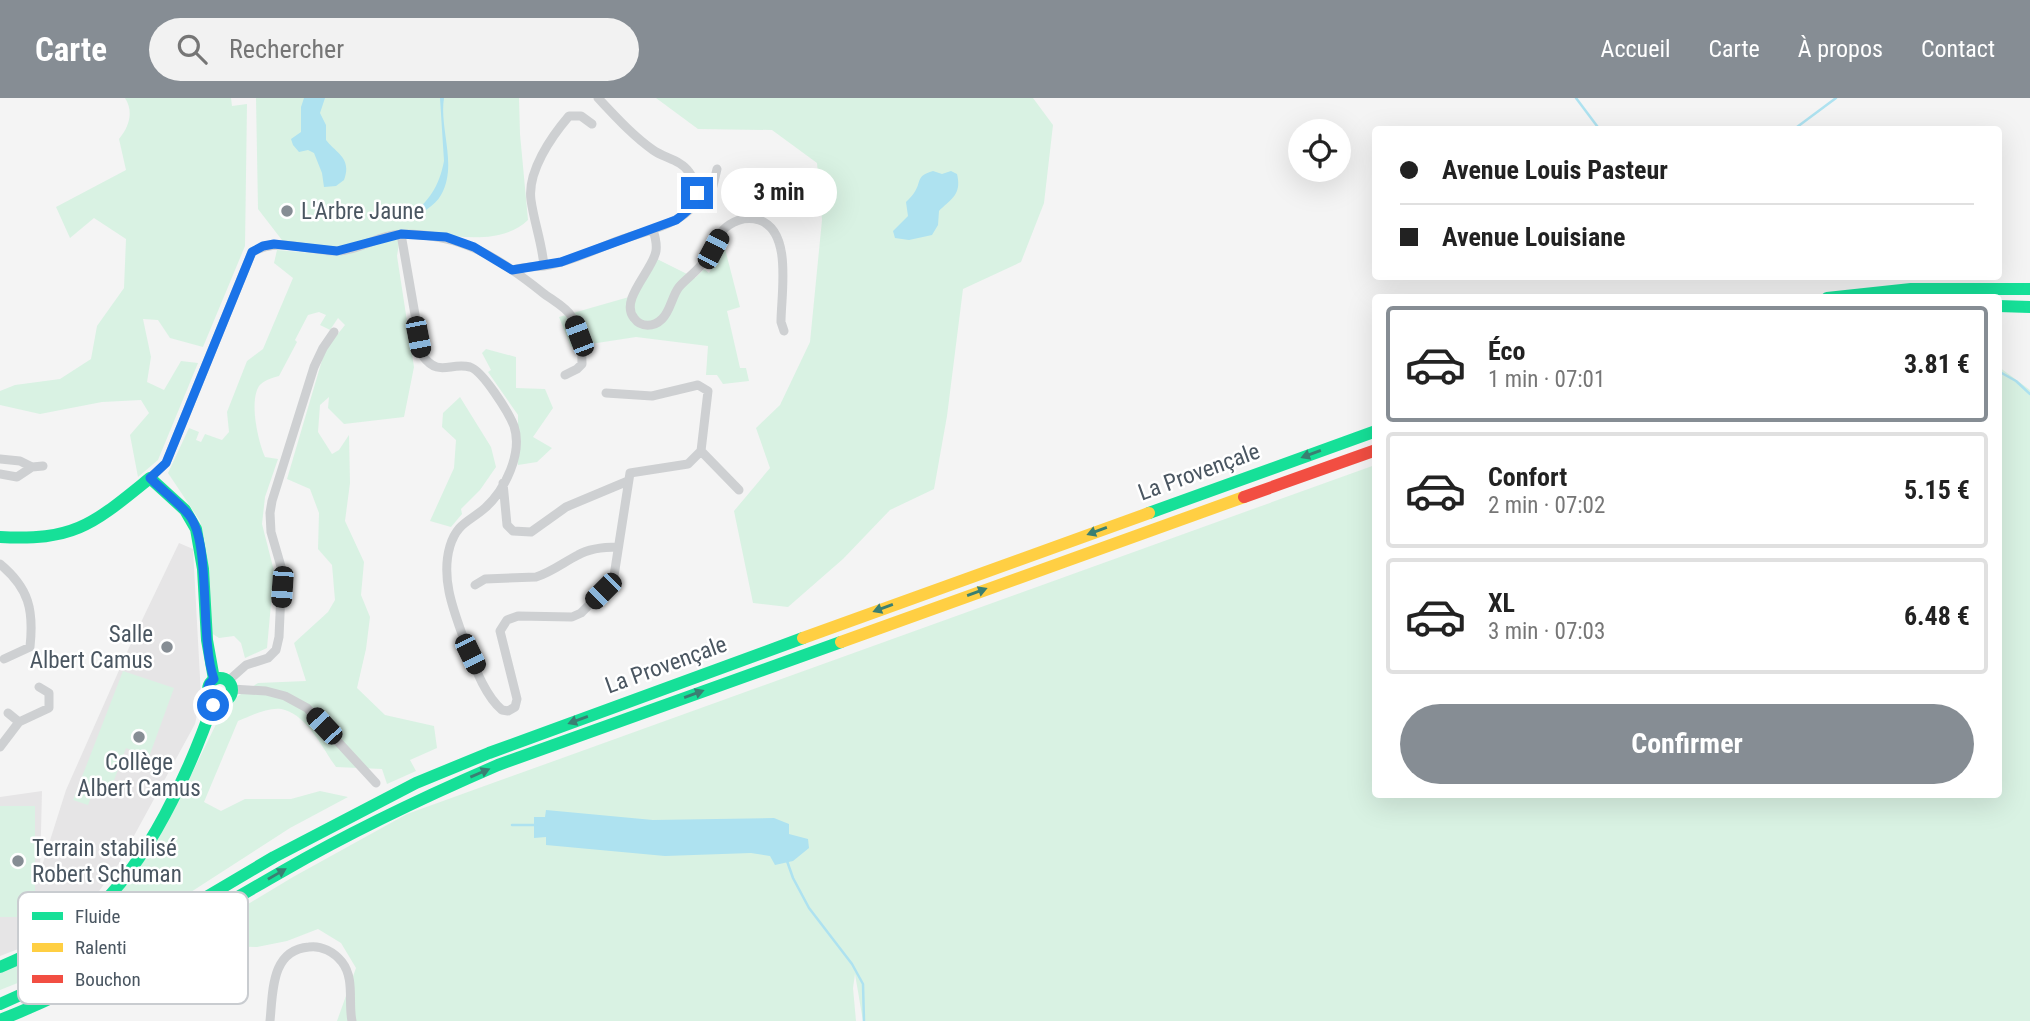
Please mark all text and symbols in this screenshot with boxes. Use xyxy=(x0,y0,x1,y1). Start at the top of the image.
search box xyxy=(149,18,639,81)
text: Carte xyxy=(35,30,107,69)
icon: search xyxy=(173,30,211,68)
text: Rechercher xyxy=(229,34,344,64)
text: Accueil xyxy=(1601,35,1670,63)
text: Carte xyxy=(1708,35,1760,63)
text: À propos xyxy=(1798,35,1883,63)
text: Contact xyxy=(1921,35,1995,63)
map controls xyxy=(1288,119,1351,182)
button: locate xyxy=(1288,119,1351,182)
text: Avenue Louis Pasteur xyxy=(1442,155,1668,185)
callout: 3 min xyxy=(722,168,837,217)
route end xyxy=(681,177,713,209)
text: 3 min xyxy=(753,179,805,206)
place label: L'Arbre Jaune xyxy=(301,198,424,225)
marker: L'Arbre Jaune xyxy=(279,203,295,219)
text: Avenue Louisiane xyxy=(1442,222,1625,252)
car xyxy=(694,226,733,272)
car xyxy=(562,313,597,359)
car xyxy=(404,314,433,360)
icon: car xyxy=(1404,333,1467,396)
text: Éco xyxy=(1488,336,1525,366)
text: 3.81 € xyxy=(1904,349,1970,379)
text: 1 min · 07:01 xyxy=(1488,366,1605,393)
street label: La Provençale xyxy=(1134,438,1264,506)
one-way arrow xyxy=(1301,449,1322,460)
icon: car xyxy=(1404,459,1467,522)
text: Confort xyxy=(1488,462,1567,492)
text: 5.15 € xyxy=(1904,475,1970,505)
text: 2 min · 07:02 xyxy=(1488,492,1605,519)
one-way arrow xyxy=(1087,526,1108,537)
car xyxy=(271,565,294,609)
car xyxy=(581,569,626,613)
icon: car xyxy=(1404,585,1467,648)
one-way arrow xyxy=(967,587,988,598)
text: XL xyxy=(1488,588,1515,618)
text: 6.48 € xyxy=(1904,601,1970,631)
one-way arrow xyxy=(873,603,894,614)
text: 3 min · 07:03 xyxy=(1488,618,1605,645)
place label: Salle Albert Camus xyxy=(30,621,153,674)
car xyxy=(452,631,489,677)
street label: La Provençale xyxy=(601,631,731,699)
marker: Salle Albert Camus xyxy=(159,639,175,655)
one-way arrow xyxy=(683,688,704,699)
route start xyxy=(197,689,229,721)
car xyxy=(302,703,347,749)
button: Confirmer xyxy=(1400,704,1974,784)
one-way arrow xyxy=(567,715,588,726)
marker: Collège Albert Camus xyxy=(131,729,147,745)
place label: Collège Albert Camus xyxy=(77,749,201,802)
one-way arrow xyxy=(470,767,491,778)
place label: Terrain stabilisé Robert Schuman xyxy=(32,835,182,888)
marker: Terrain stabilisé Robert Schuman xyxy=(10,853,26,869)
one-way arrow xyxy=(267,868,287,880)
legend xyxy=(18,892,248,1004)
text: Fluide xyxy=(75,905,120,928)
text: Ralenti xyxy=(75,936,127,959)
text: Bouchon xyxy=(75,968,141,991)

